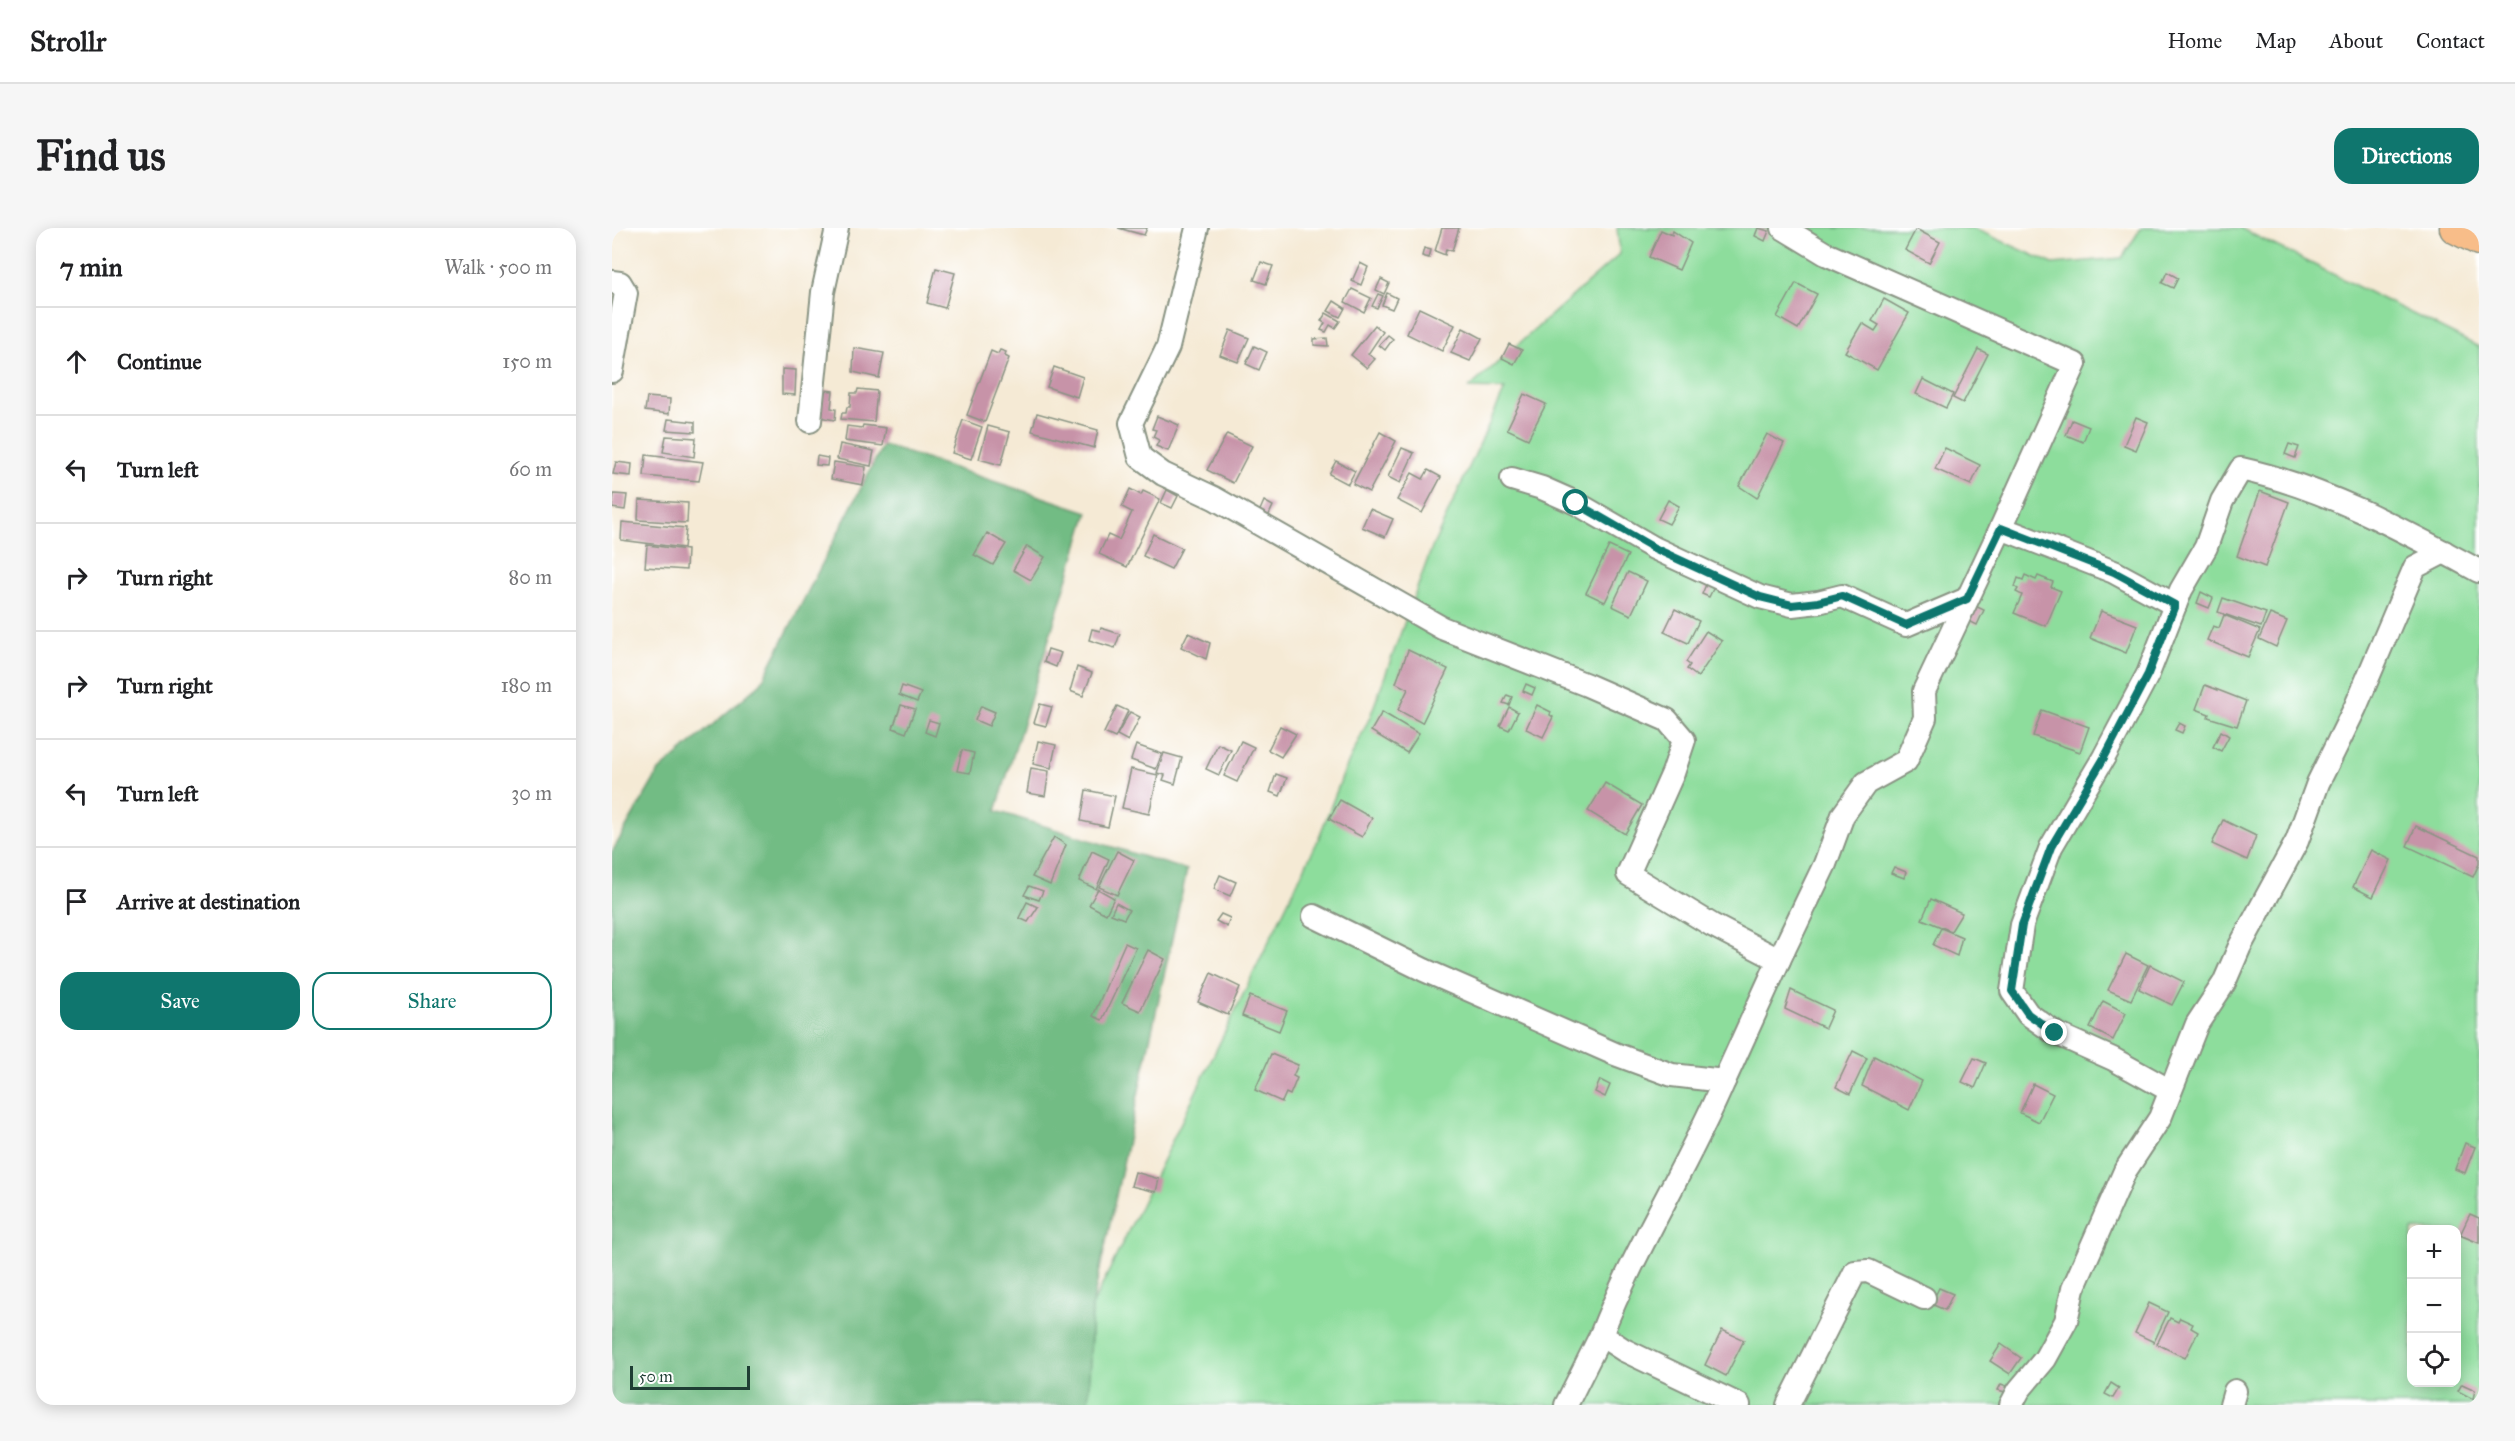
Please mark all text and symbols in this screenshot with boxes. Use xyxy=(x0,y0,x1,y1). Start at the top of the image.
text: Strollr xyxy=(30,24,106,59)
text: Home xyxy=(2167,28,2222,54)
text: Map xyxy=(2255,28,2296,54)
text: About xyxy=(2329,28,2383,54)
text: Contact xyxy=(2416,28,2485,54)
button: Directions xyxy=(2334,128,2479,184)
text: Find us xyxy=(36,130,166,182)
text: 7 min xyxy=(60,251,123,283)
text: Walk · 500 m xyxy=(444,255,552,279)
icon: ahead xyxy=(60,345,93,378)
text: Continue xyxy=(117,348,202,375)
text: 150 m xyxy=(502,349,552,373)
icon: left xyxy=(60,453,93,486)
text: Turn left xyxy=(117,456,199,483)
text: 60 m xyxy=(509,457,552,481)
route start xyxy=(1562,489,1588,515)
icon: right xyxy=(60,561,93,594)
text: Turn right xyxy=(117,564,213,591)
text: 80 m xyxy=(509,565,552,589)
icon: right xyxy=(60,669,93,702)
text: Turn right xyxy=(117,672,213,699)
text: 180 m xyxy=(501,673,552,697)
icon: left xyxy=(60,777,93,810)
text: Turn left xyxy=(117,780,199,807)
text: 30 m xyxy=(511,781,552,805)
icon: arrive xyxy=(60,885,93,918)
text: Arrive at destination xyxy=(117,888,300,915)
button: Save xyxy=(60,972,300,1030)
button: Share xyxy=(312,972,552,1030)
route end xyxy=(2041,1019,2067,1045)
map controls xyxy=(2407,1225,2461,1387)
button: + xyxy=(2407,1225,2461,1279)
button: − xyxy=(2407,1279,2461,1333)
button: locate xyxy=(2407,1333,2461,1387)
scale bar xyxy=(630,1363,750,1390)
text: 50 m xyxy=(639,1367,673,1386)

